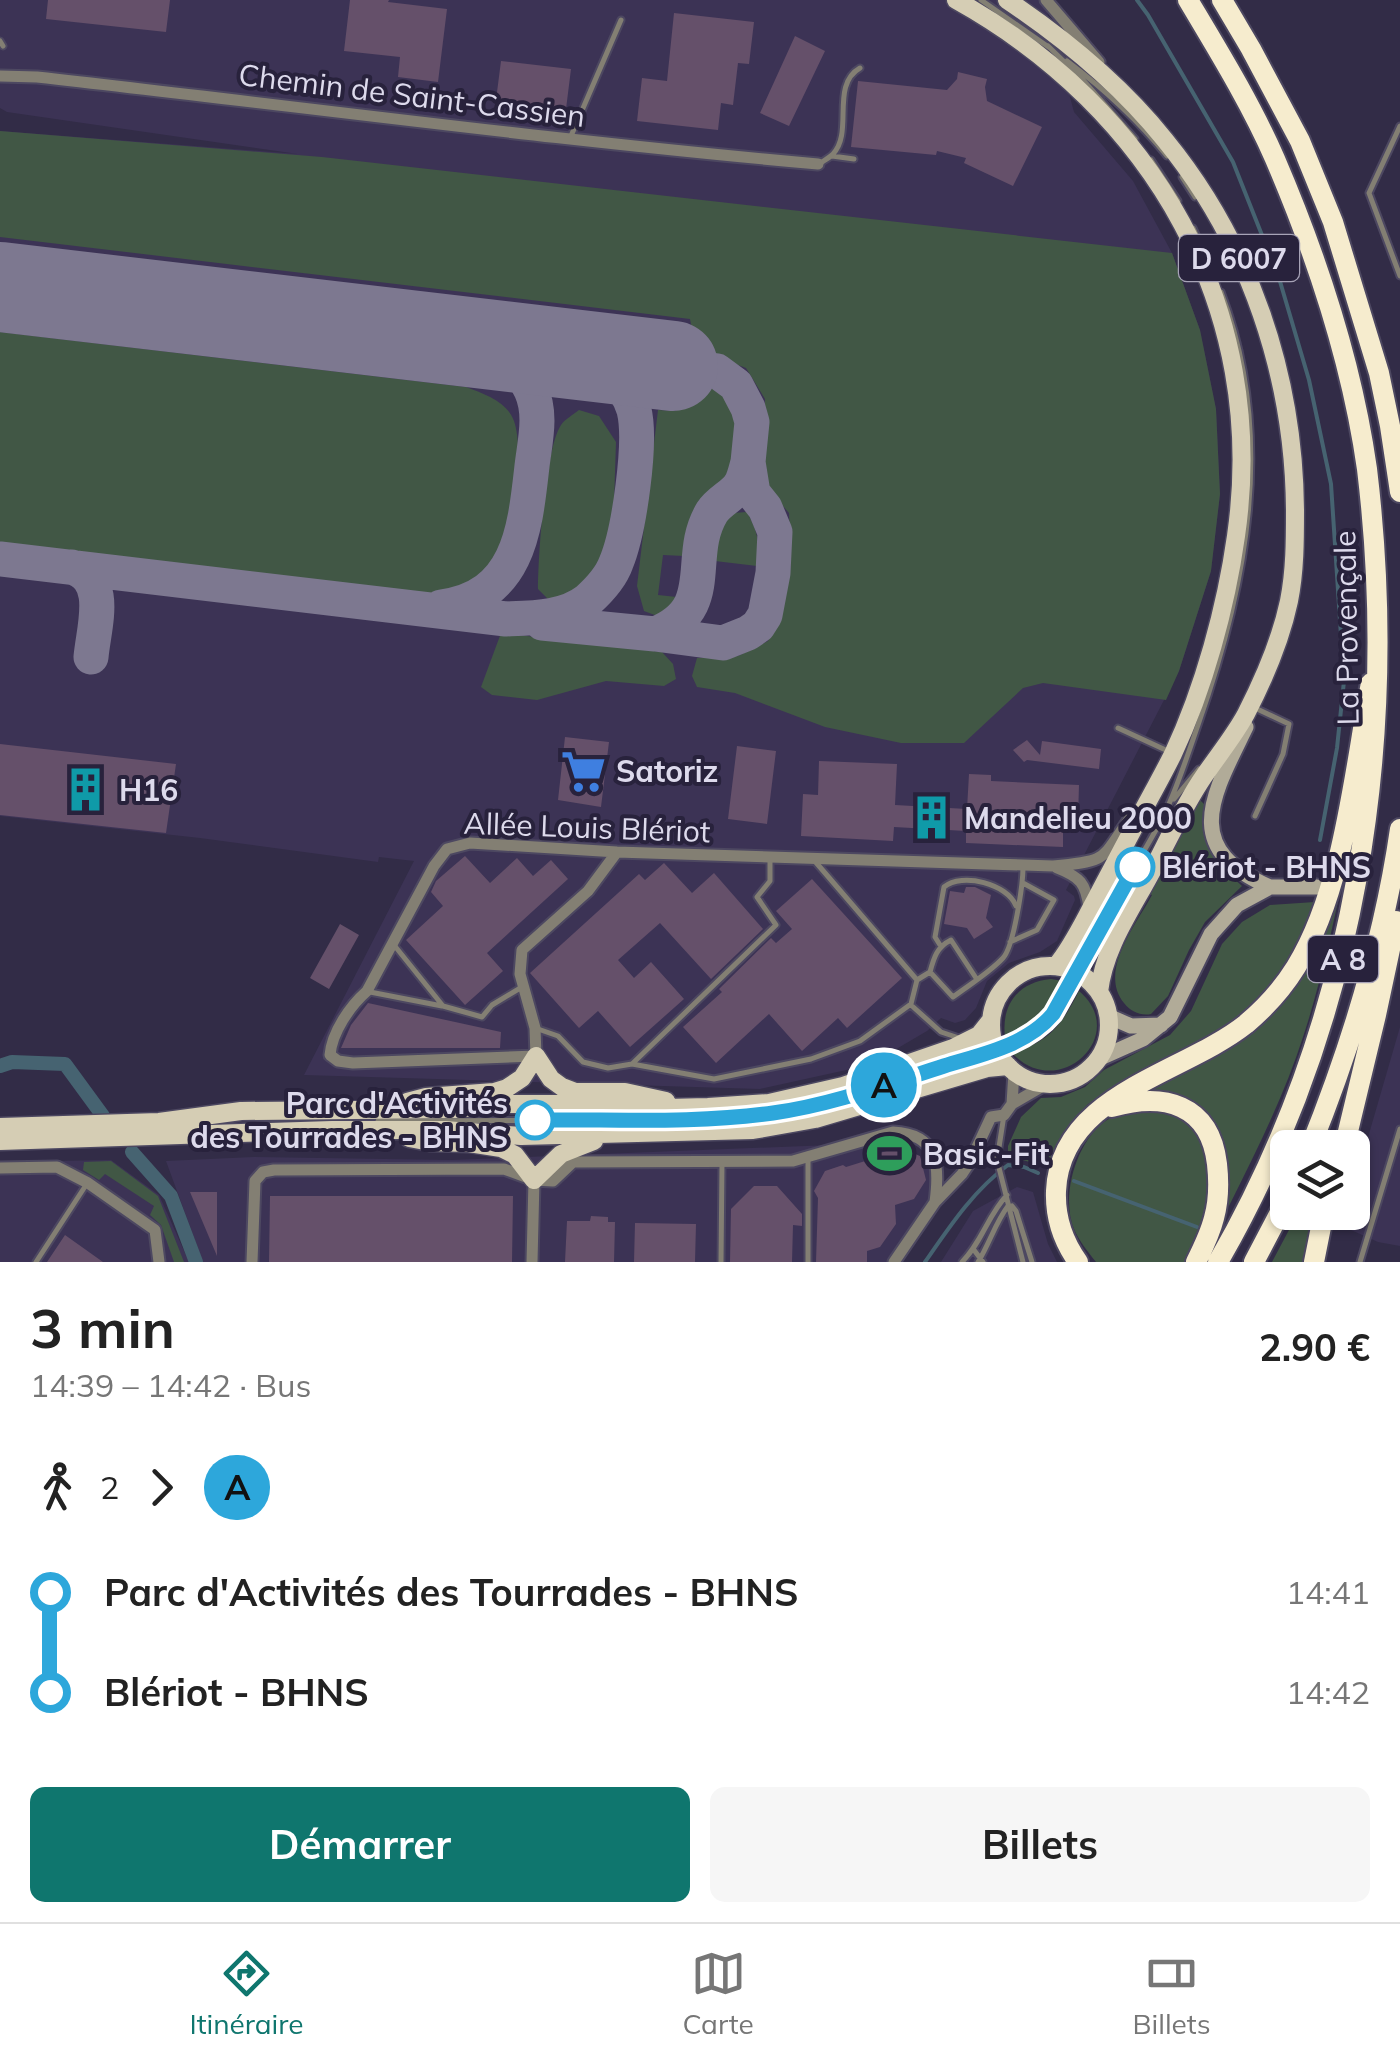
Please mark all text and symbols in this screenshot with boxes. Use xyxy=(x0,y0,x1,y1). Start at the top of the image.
street label: Chemin de Saint-Cassien xyxy=(237,55,587,135)
road number: D 6007 xyxy=(1179,235,1299,281)
street label: La Provençale xyxy=(1325,530,1367,726)
supermarket icon: Satoriz xyxy=(559,747,607,795)
place label: Satoriz xyxy=(616,752,718,790)
building icon: H16 xyxy=(62,766,110,814)
place label: H16 xyxy=(119,771,178,809)
building icon: Mandelieu 2000 xyxy=(907,794,955,842)
place label: Mandelieu 2000 xyxy=(964,799,1192,837)
street label: Allée Louis Blériot xyxy=(463,804,711,850)
marker: Blériot - BHNS xyxy=(1116,848,1154,886)
place label: Blériot - BHNS xyxy=(1162,848,1371,886)
road number: A 8 xyxy=(1308,936,1378,982)
line badge: A xyxy=(852,1052,916,1118)
text: A xyxy=(871,1063,897,1107)
place label: Parc d'Activités des Tourrades - BHNS xyxy=(190,1084,508,1156)
marker: Parc d'Activités des Tourrades - BHNS xyxy=(516,1101,554,1139)
sports icon: Basic-Fit xyxy=(866,1130,914,1178)
map controls xyxy=(1270,1130,1370,1230)
button: layers xyxy=(1270,1130,1370,1230)
place label: Basic-Fit xyxy=(923,1135,1049,1173)
text: 3 min xyxy=(30,1293,175,1362)
text: 2.90 € xyxy=(1259,1323,1370,1371)
text: 14:39 – 14:42 · Bus xyxy=(30,1365,311,1405)
icon: walk xyxy=(30,1460,85,1515)
icon: forward xyxy=(134,1460,189,1515)
text: A xyxy=(224,1465,250,1509)
text: 2 xyxy=(100,1467,119,1507)
text: Parc d'Activités des Tourrades - BHNS xyxy=(104,1568,798,1616)
text: 14:41 xyxy=(1286,1572,1370,1612)
text: Blériot - BHNS xyxy=(104,1668,369,1716)
text: 14:42 xyxy=(1286,1672,1370,1712)
button: Démarrer xyxy=(30,1787,690,1902)
button: Billets xyxy=(710,1787,1370,1902)
tab: Itinéraire xyxy=(189,1946,304,2041)
tab: Carte xyxy=(682,1946,754,2041)
tab: Billets xyxy=(1133,1946,1211,2041)

